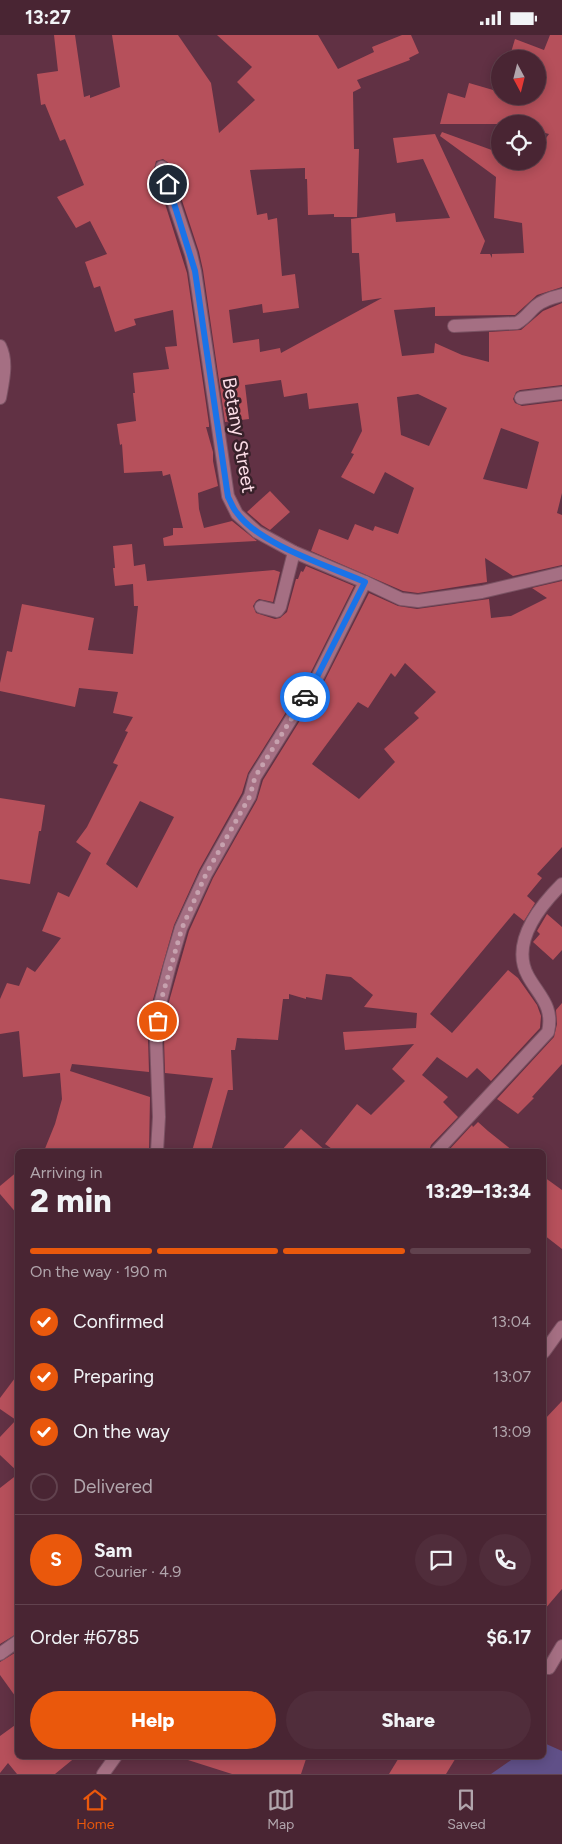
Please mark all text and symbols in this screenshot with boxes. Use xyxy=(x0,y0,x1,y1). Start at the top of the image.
text: 13:27 xyxy=(25,6,71,29)
north arrow xyxy=(491,50,546,105)
map controls xyxy=(491,50,546,170)
button: locate xyxy=(491,115,546,170)
pin xyxy=(147,163,189,205)
icon: home xyxy=(154,170,182,198)
street label: Betany Street xyxy=(218,375,260,495)
courier xyxy=(280,672,330,722)
icon: car xyxy=(291,683,319,711)
pin xyxy=(137,1000,179,1042)
icon: bag xyxy=(144,1007,172,1035)
text: Arriving in xyxy=(30,1163,102,1182)
text: 13:29–13:34 xyxy=(426,1180,531,1203)
text: 2 min xyxy=(30,1182,112,1220)
text: On the way · 190 m xyxy=(30,1262,167,1281)
icon: check xyxy=(30,1308,58,1336)
text: Confirmed xyxy=(73,1310,164,1333)
text: 13:04 xyxy=(491,1312,531,1331)
icon: check xyxy=(30,1363,58,1391)
text: Preparing xyxy=(73,1365,154,1388)
text: 13:07 xyxy=(493,1367,531,1386)
icon: check xyxy=(30,1418,58,1446)
text: On the way xyxy=(73,1420,170,1443)
text: 13:09 xyxy=(492,1422,531,1441)
text: Delivered xyxy=(73,1475,153,1498)
button: chat xyxy=(415,1534,467,1586)
button: phone xyxy=(479,1534,531,1586)
text: Sam xyxy=(94,1539,132,1562)
text: S xyxy=(50,1548,62,1571)
text: Courier · 4.9 xyxy=(94,1562,181,1581)
text: Order #6785 xyxy=(30,1626,139,1649)
text: $6.17 xyxy=(486,1626,531,1649)
button: Help xyxy=(30,1691,276,1749)
button: Share xyxy=(286,1691,531,1749)
tab: Home xyxy=(76,1786,114,1833)
tab: Map xyxy=(267,1786,295,1833)
tab: Saved xyxy=(447,1786,486,1833)

